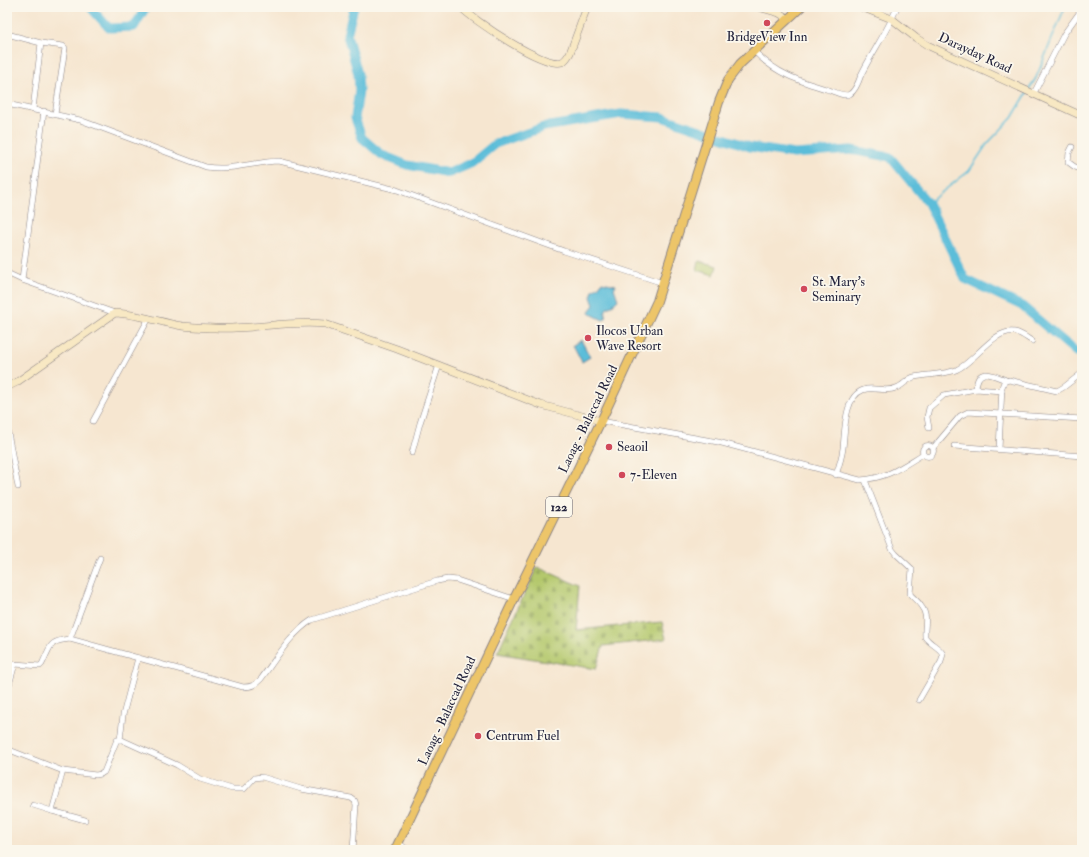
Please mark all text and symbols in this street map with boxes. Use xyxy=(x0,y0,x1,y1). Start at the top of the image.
marker: BridgeView Inn xyxy=(762,18,772,28)
place label: BridgeView Inn xyxy=(726,29,808,45)
street label: Darayday Road xyxy=(935,29,1015,78)
place label: St. Mary's Seminary xyxy=(812,274,866,306)
marker: St. Mary's Seminary xyxy=(799,284,809,294)
place label: Ilocos Urban Wave Resort xyxy=(595,323,664,354)
marker: Ilocos Urban Wave Resort xyxy=(583,333,593,343)
street label: Laoag - Balaccad Road xyxy=(555,362,621,476)
place label: Seaoil xyxy=(617,439,649,455)
marker: Seaoil xyxy=(604,442,614,452)
place label: 7-Eleven xyxy=(630,467,677,483)
marker: 7-Eleven xyxy=(617,470,627,480)
road number: 122 xyxy=(546,497,572,517)
street label: Laoag - Balaccad Road xyxy=(415,653,480,768)
place label: Centrum Fuel xyxy=(486,728,560,744)
marker: Centrum Fuel xyxy=(473,731,483,741)

